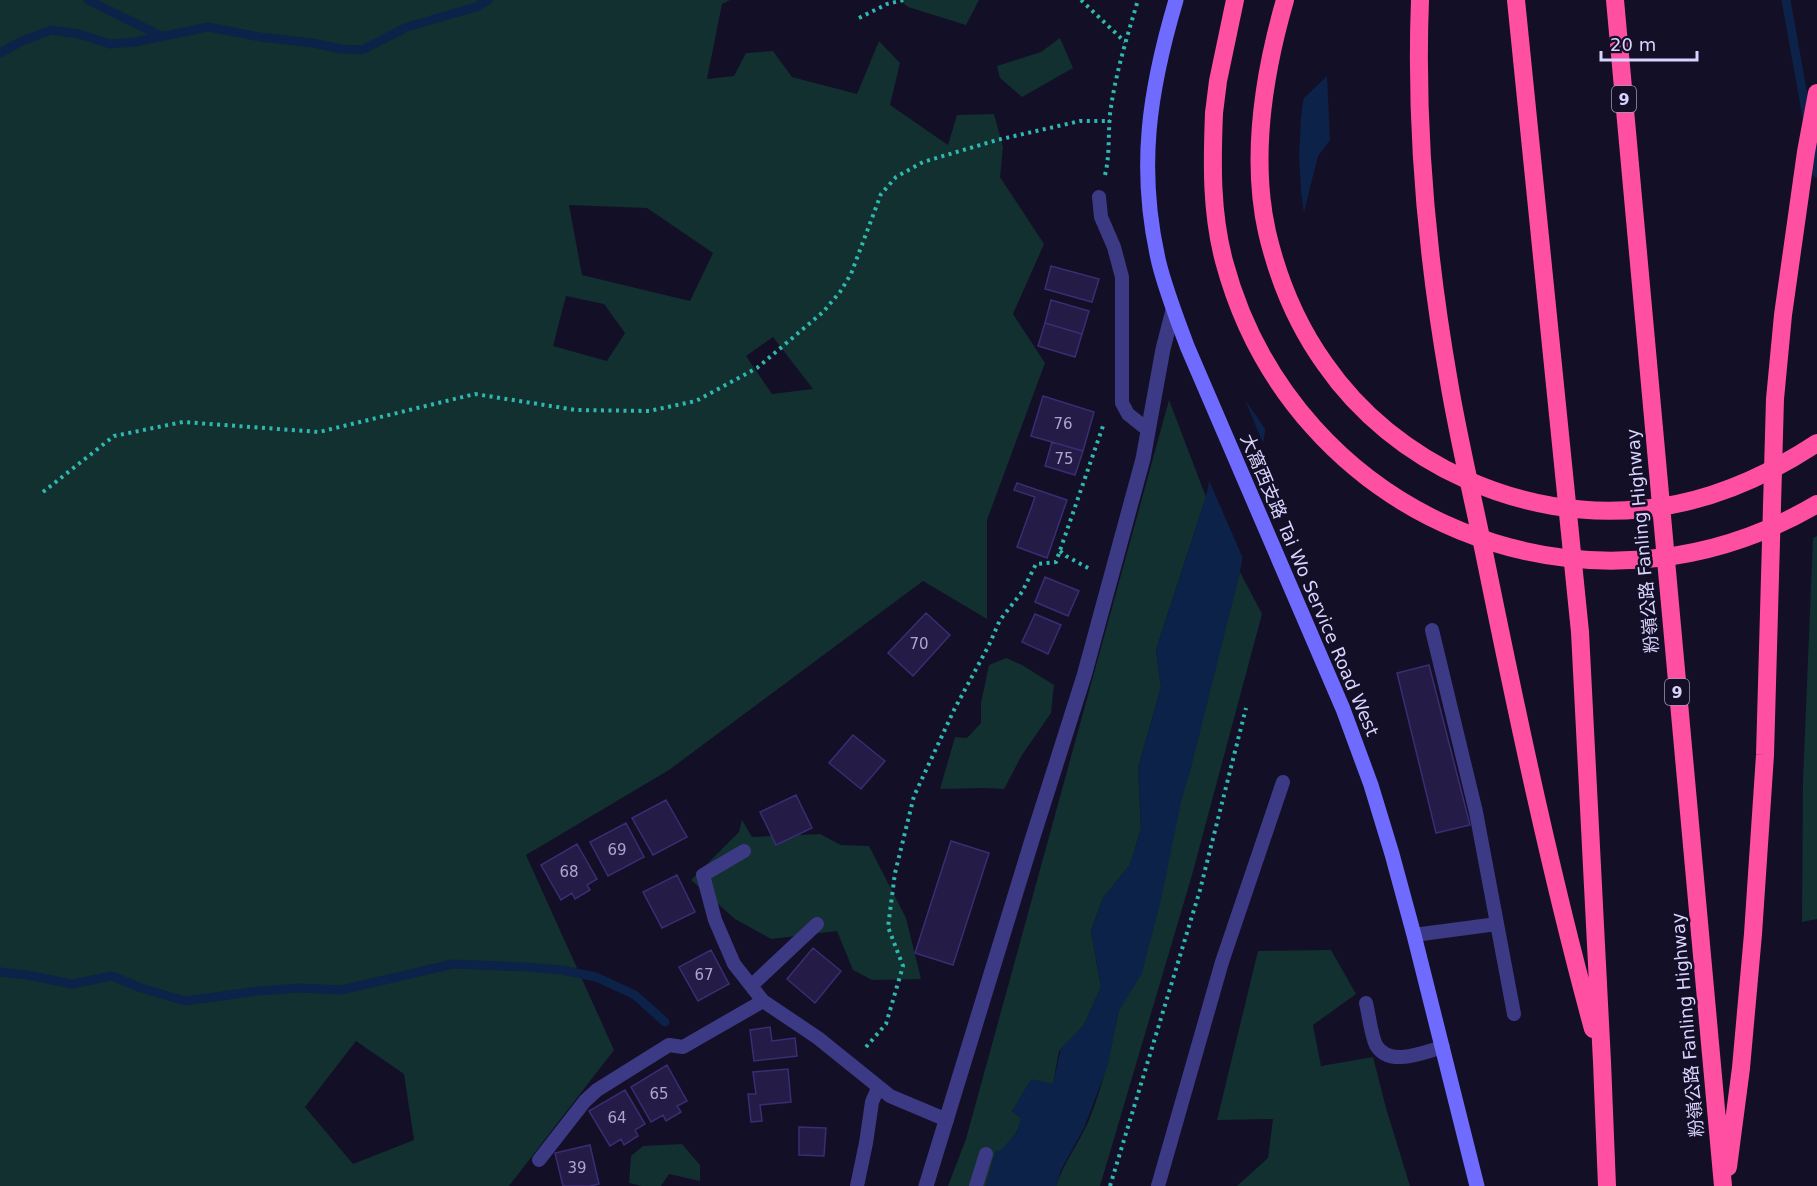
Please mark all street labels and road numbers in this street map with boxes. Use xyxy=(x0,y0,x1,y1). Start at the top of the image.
road number: 9 xyxy=(1612,86,1636,112)
street label: 粉嶺公路 Fanling Highway xyxy=(1622,428,1662,654)
street label: 大窩西支路 Tai Wo Service Road West xyxy=(1237,431,1383,739)
road number: 9 xyxy=(1665,679,1689,705)
street label: 粉嶺公路 Fanling Highway xyxy=(1667,912,1707,1138)

